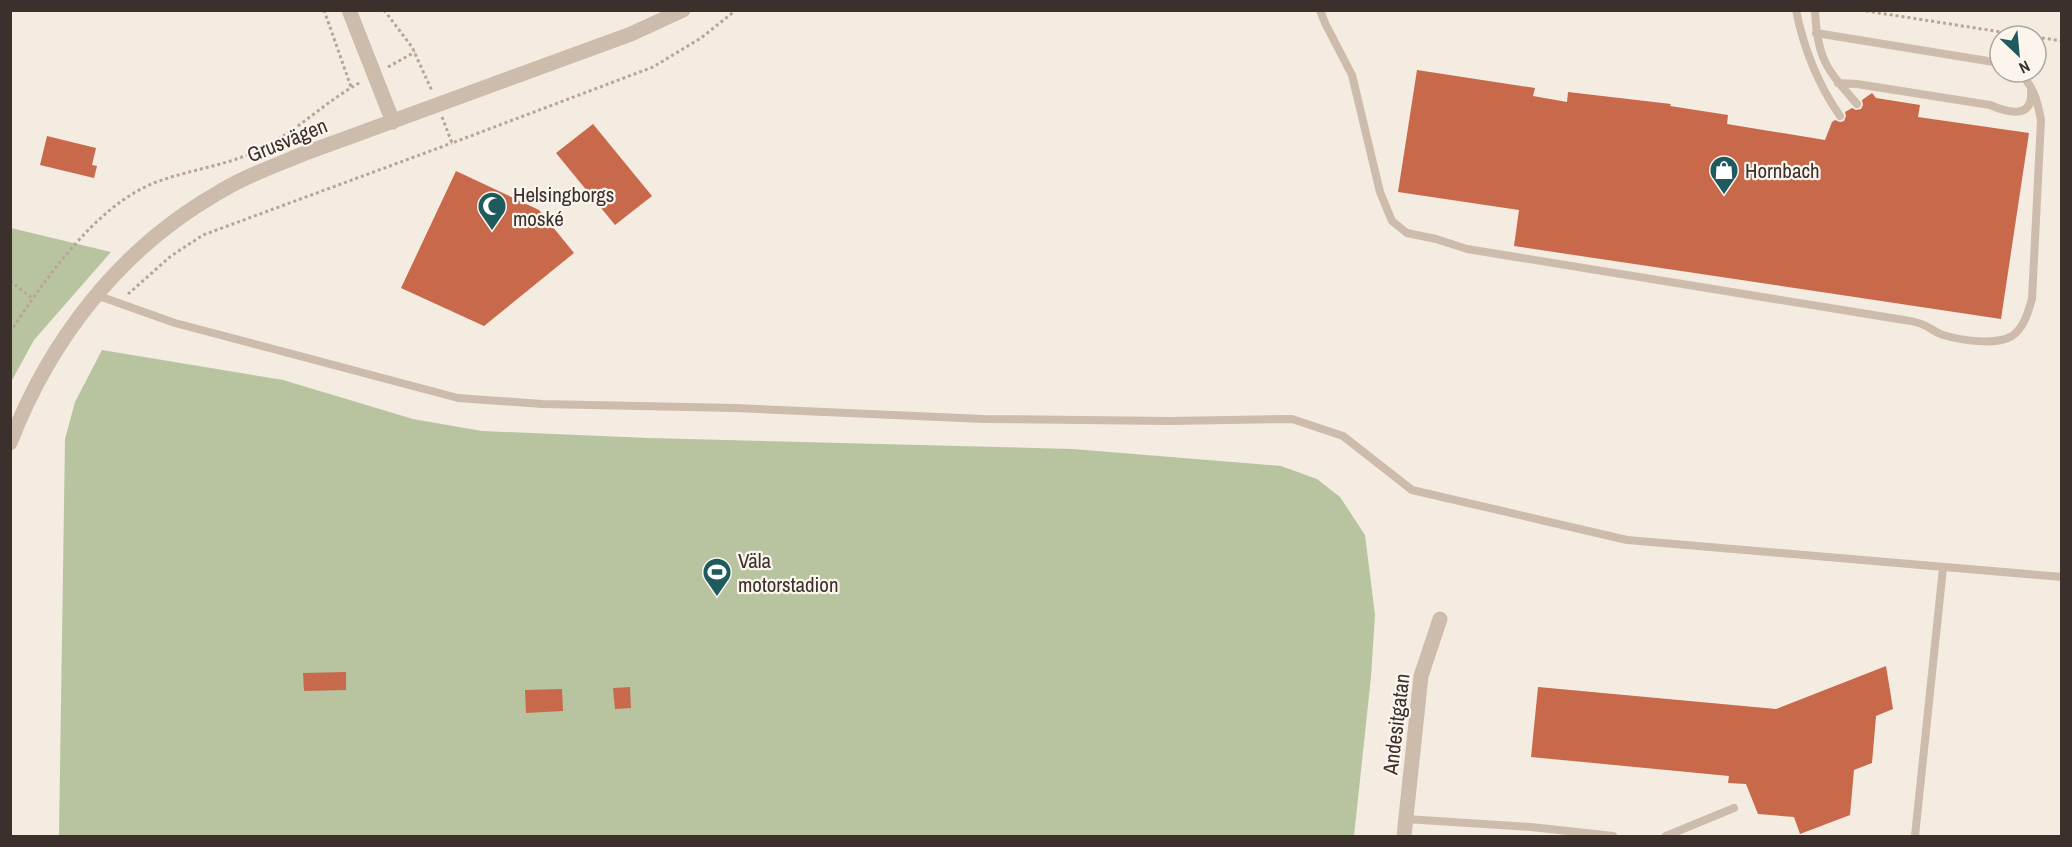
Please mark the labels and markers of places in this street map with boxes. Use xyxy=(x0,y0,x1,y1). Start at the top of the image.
shop icon: Hornbach xyxy=(1708,154,1740,196)
place label: Hornbach xyxy=(1745,156,1820,185)
place label: Helsingborgs moské xyxy=(513,180,614,233)
mosque icon: Helsingborgs moské xyxy=(476,190,508,232)
place label: Väla motorstadion xyxy=(738,546,839,599)
sports icon: Väla motorstadion xyxy=(701,556,733,598)

